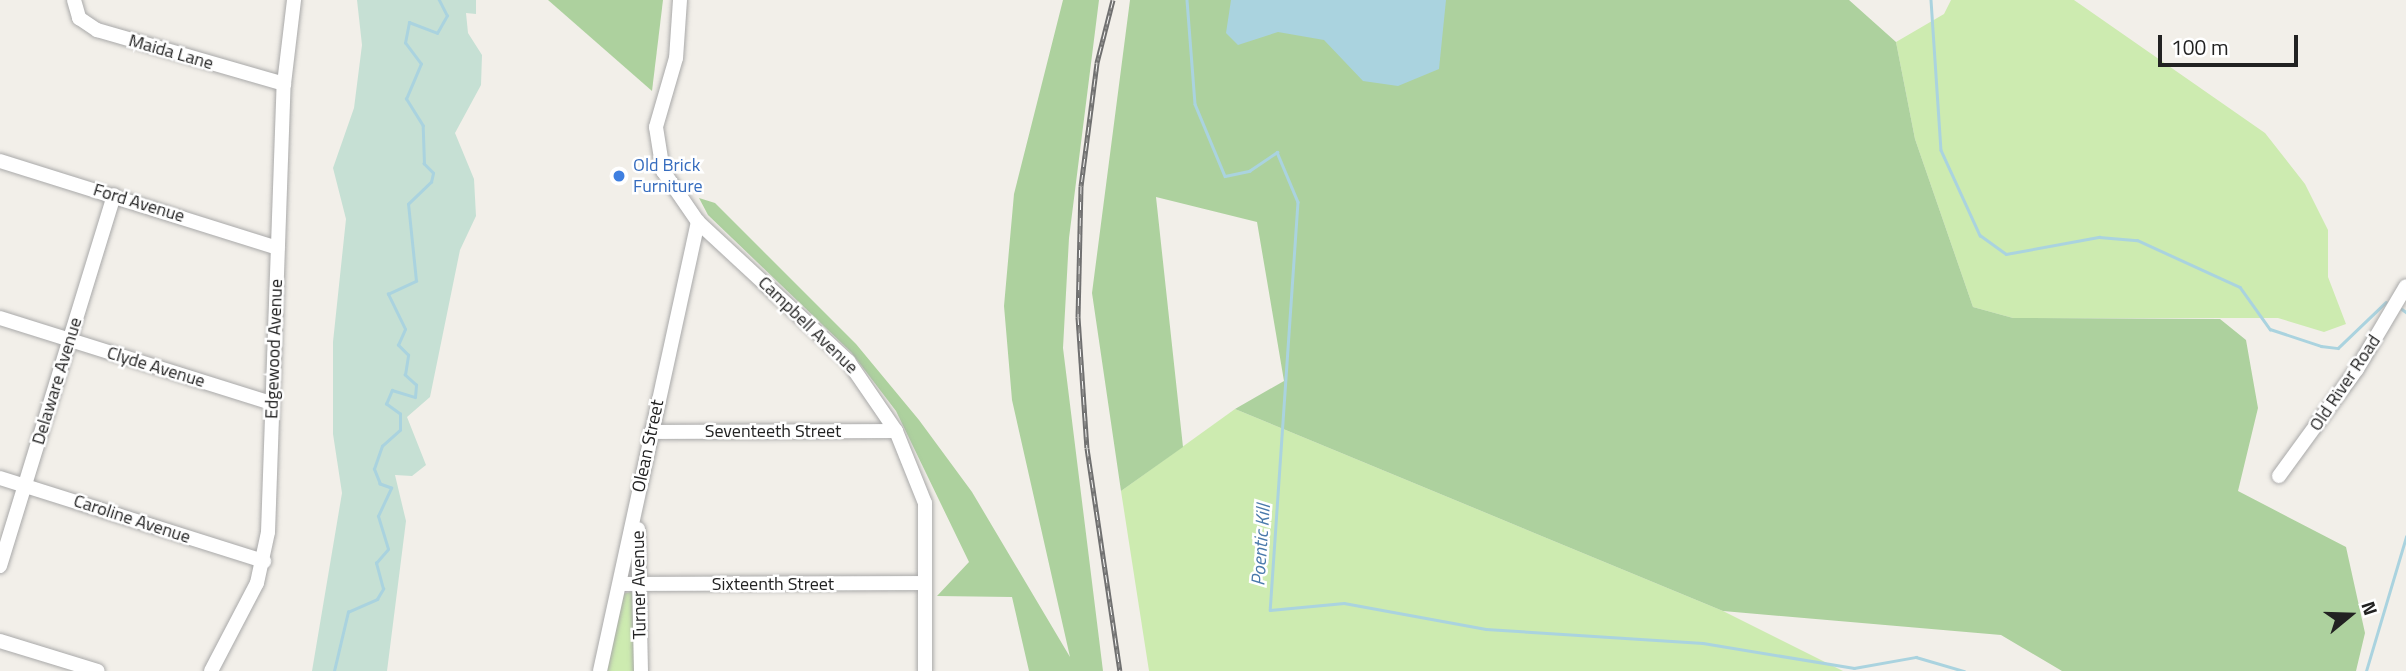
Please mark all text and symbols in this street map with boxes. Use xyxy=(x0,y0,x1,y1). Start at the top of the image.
scale bar xyxy=(2161,21,2301,65)
street label: Maida Lane xyxy=(126,30,216,74)
text: 100 m xyxy=(2171,31,2228,63)
place label: Old Brick Furniture xyxy=(633,155,703,198)
marker: Old Brick Furniture xyxy=(611,168,627,184)
street label: Ford Avenue xyxy=(91,179,187,227)
street label: Campbell Avenue xyxy=(754,272,862,378)
street label: Edgewood Avenue xyxy=(261,279,287,419)
street label: Delaware Avenue xyxy=(27,315,87,447)
street label: Old River Road xyxy=(2305,331,2385,435)
street label: Clyde Avenue xyxy=(104,342,208,392)
street label: Olean Street xyxy=(628,398,668,494)
street label: Seventeeth Street xyxy=(705,420,841,442)
street label: Caroline Avenue xyxy=(71,490,193,548)
water label: Poentic Kill xyxy=(1246,503,1274,587)
street label: Turner Avenue xyxy=(627,530,651,640)
street label: Sixteenth Street xyxy=(712,573,834,595)
north arrow xyxy=(2315,580,2385,650)
text: N xyxy=(2354,597,2386,619)

